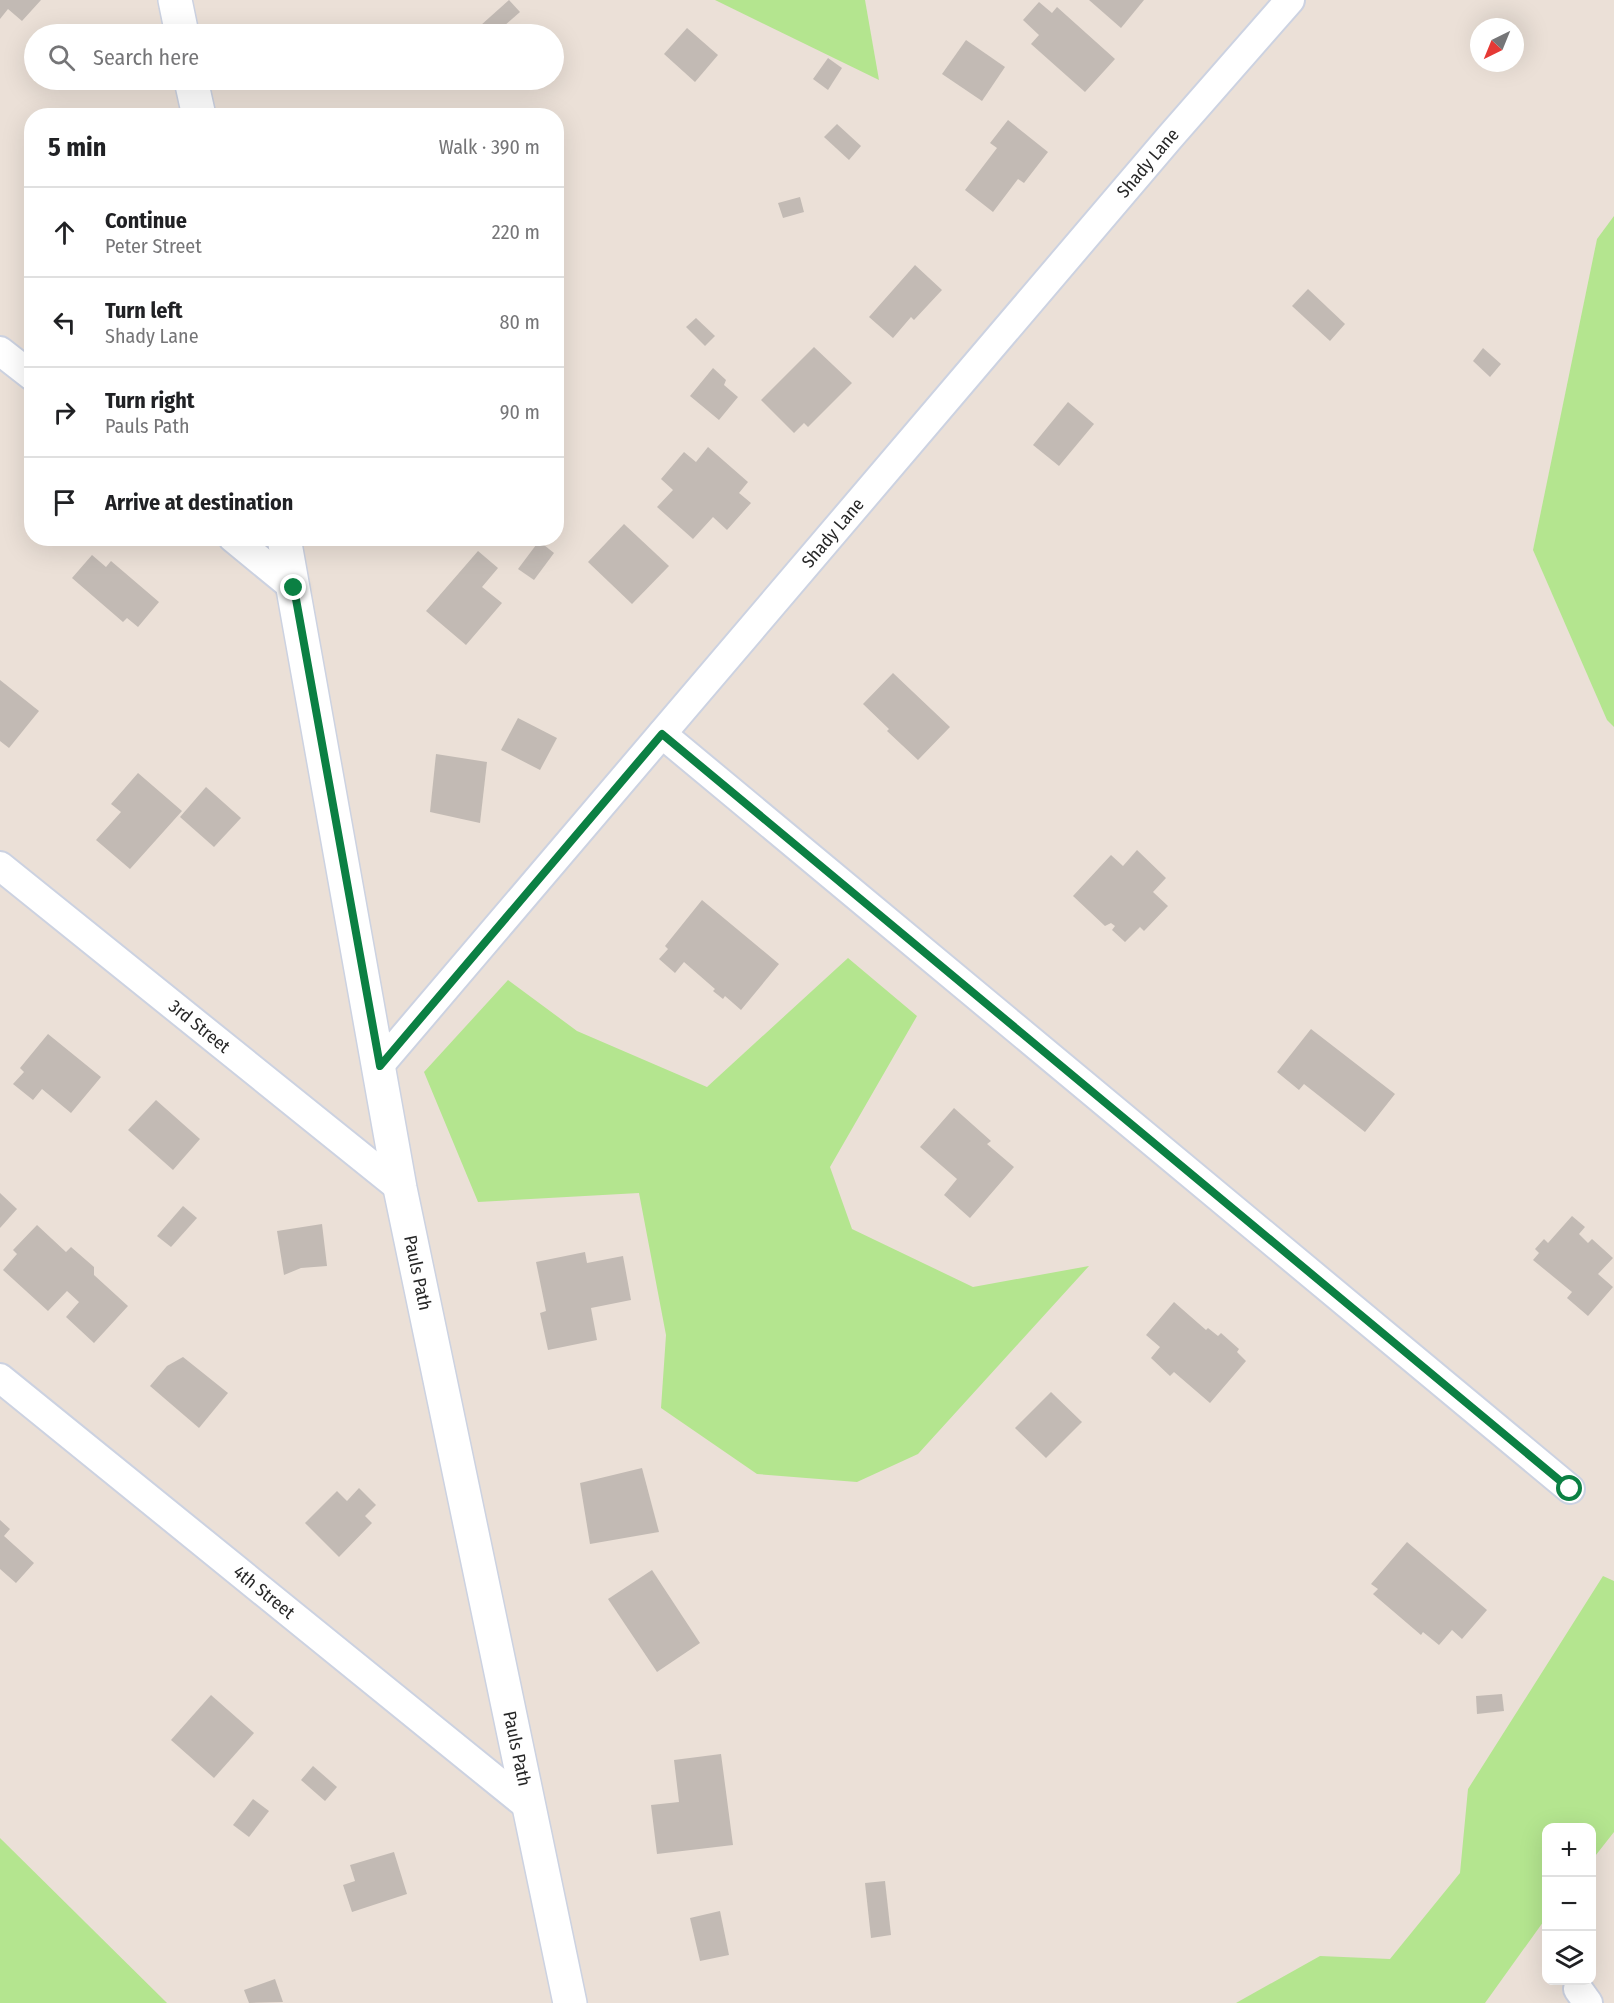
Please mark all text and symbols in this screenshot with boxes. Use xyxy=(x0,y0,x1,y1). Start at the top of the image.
north arrow xyxy=(1470,18,1524,72)
search box xyxy=(24,24,564,90)
icon: search xyxy=(45,41,78,74)
text: Search here xyxy=(93,44,199,71)
street label: Shady Lane xyxy=(1112,124,1184,202)
text: 5 min xyxy=(48,132,106,163)
text: Walk · 390 m xyxy=(439,135,540,159)
text: Continue xyxy=(105,207,187,234)
icon: ahead xyxy=(48,216,81,249)
text: 220 m xyxy=(492,220,540,244)
text: Peter Street xyxy=(105,234,202,258)
text: Turn left xyxy=(105,297,183,324)
icon: left xyxy=(48,306,81,339)
text: 80 m xyxy=(500,310,540,334)
text: Shady Lane xyxy=(105,324,199,348)
text: Turn right xyxy=(105,387,194,414)
icon: right xyxy=(48,396,81,429)
text: 90 m xyxy=(500,400,540,424)
text: Pauls Path xyxy=(105,414,190,438)
icon: arrive xyxy=(48,486,81,519)
text: Arrive at destination xyxy=(105,489,293,516)
street label: Shady Lane xyxy=(797,494,869,572)
route end xyxy=(280,574,306,600)
street label: 3rd Street xyxy=(164,995,234,1058)
street label: Pauls Path xyxy=(399,1233,436,1312)
route start xyxy=(1556,1475,1582,1501)
street label: 4th Street xyxy=(229,1561,299,1624)
street label: Pauls Path xyxy=(498,1709,535,1788)
map controls xyxy=(1542,1823,1596,1985)
button: + xyxy=(1542,1823,1596,1877)
button: − xyxy=(1542,1877,1596,1931)
button: layers xyxy=(1542,1931,1596,1985)

